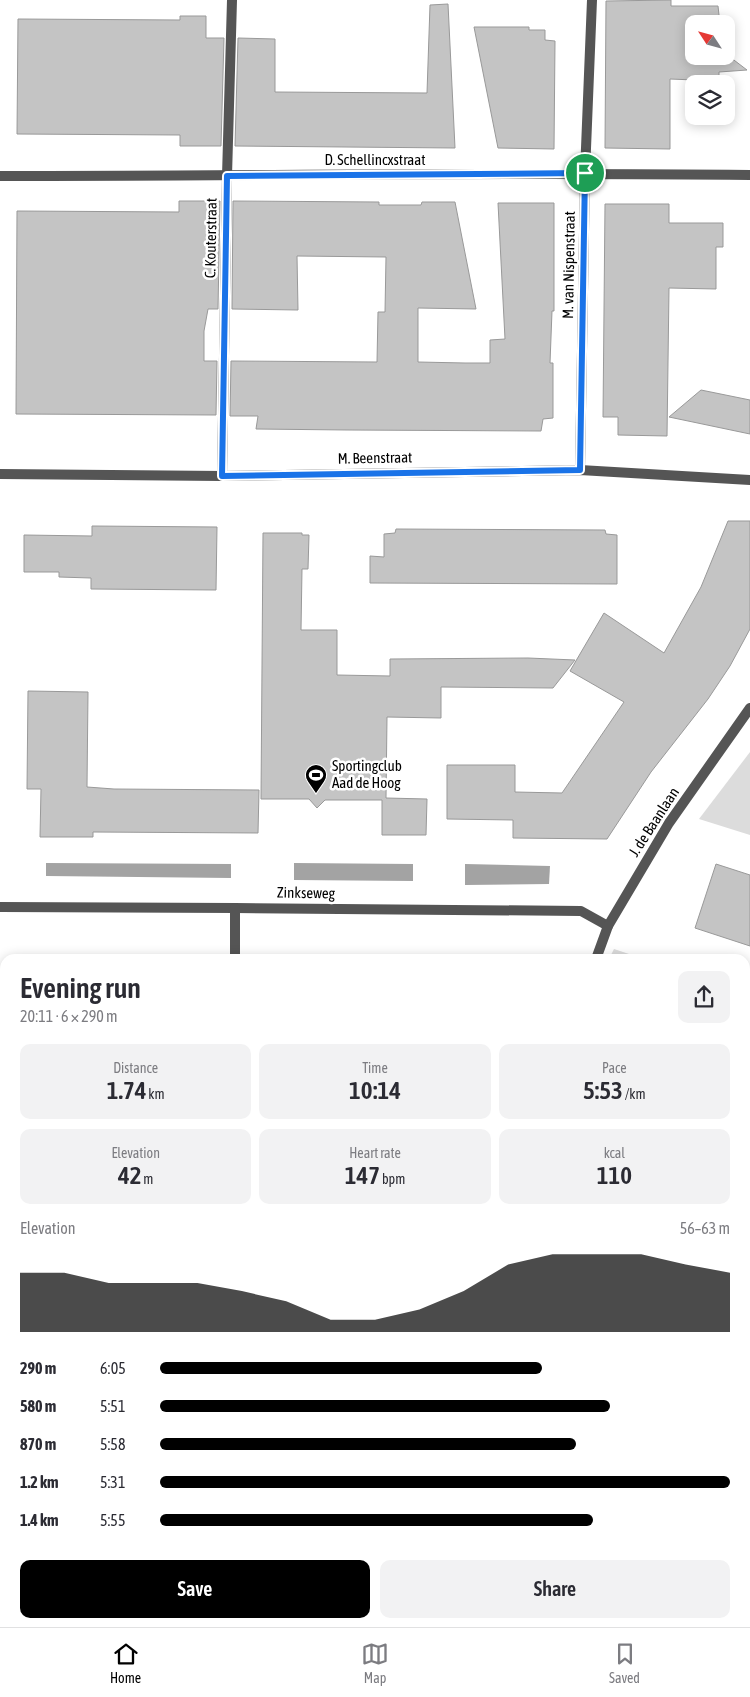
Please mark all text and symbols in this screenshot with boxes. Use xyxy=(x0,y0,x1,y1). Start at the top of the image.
north arrow xyxy=(685,15,735,65)
map controls xyxy=(685,15,735,125)
button: layers xyxy=(685,75,735,125)
street label: D. Schellincxstraat xyxy=(324,151,426,168)
pin xyxy=(564,152,606,194)
icon: arrive xyxy=(571,159,599,187)
street label: C. Kouterstraat xyxy=(201,198,220,278)
street label: M. van Nispenstraat xyxy=(559,211,578,319)
street label: M. Beenstraat xyxy=(337,448,412,467)
place label: Sportingclub Aad de Hoog xyxy=(332,757,402,791)
sports icon: Sportingclub Aad de Hoog xyxy=(304,763,328,794)
street label: J. de Baanlaan xyxy=(625,784,682,859)
street label: Zinkseweg xyxy=(277,883,336,902)
button: share xyxy=(678,971,730,1023)
text: Evening run xyxy=(20,972,141,1004)
text: 20:11 · 6 × 290 m xyxy=(20,1007,118,1025)
text: Distance xyxy=(113,1060,158,1076)
text: Time xyxy=(362,1060,388,1076)
text: Pace xyxy=(602,1060,627,1076)
text: 1.74 xyxy=(107,1076,146,1104)
text: 10:14 xyxy=(349,1076,401,1104)
text: 5:53 xyxy=(583,1076,623,1104)
text: km xyxy=(146,1086,165,1102)
text: /km xyxy=(623,1086,646,1102)
text: Elevation xyxy=(111,1145,160,1161)
text: Heart rate xyxy=(349,1145,401,1161)
text: kcal xyxy=(604,1145,625,1161)
text: 42 xyxy=(118,1161,141,1189)
text: 147 xyxy=(345,1161,380,1189)
text: 110 xyxy=(597,1161,632,1189)
text: m xyxy=(141,1171,153,1187)
text: bpm xyxy=(380,1171,405,1187)
text: Elevation xyxy=(20,1219,75,1237)
text: 56–63 m xyxy=(680,1219,730,1237)
text: 290 m xyxy=(20,1359,56,1377)
text: 6:05 xyxy=(100,1359,126,1377)
text: 580 m xyxy=(20,1397,56,1415)
text: 5:51 xyxy=(100,1397,125,1415)
text: 870 m xyxy=(20,1435,56,1453)
text: 5:58 xyxy=(100,1435,125,1453)
text: 1.2 km xyxy=(20,1473,59,1491)
text: 5:31 xyxy=(100,1473,125,1491)
text: 1.4 km xyxy=(20,1511,59,1529)
text: 5:55 xyxy=(100,1511,125,1529)
button: Save xyxy=(20,1560,370,1618)
button: Share xyxy=(380,1560,730,1618)
tab: Home xyxy=(110,1640,141,1686)
tab: Map xyxy=(361,1640,389,1686)
tab: Saved xyxy=(609,1640,640,1686)

